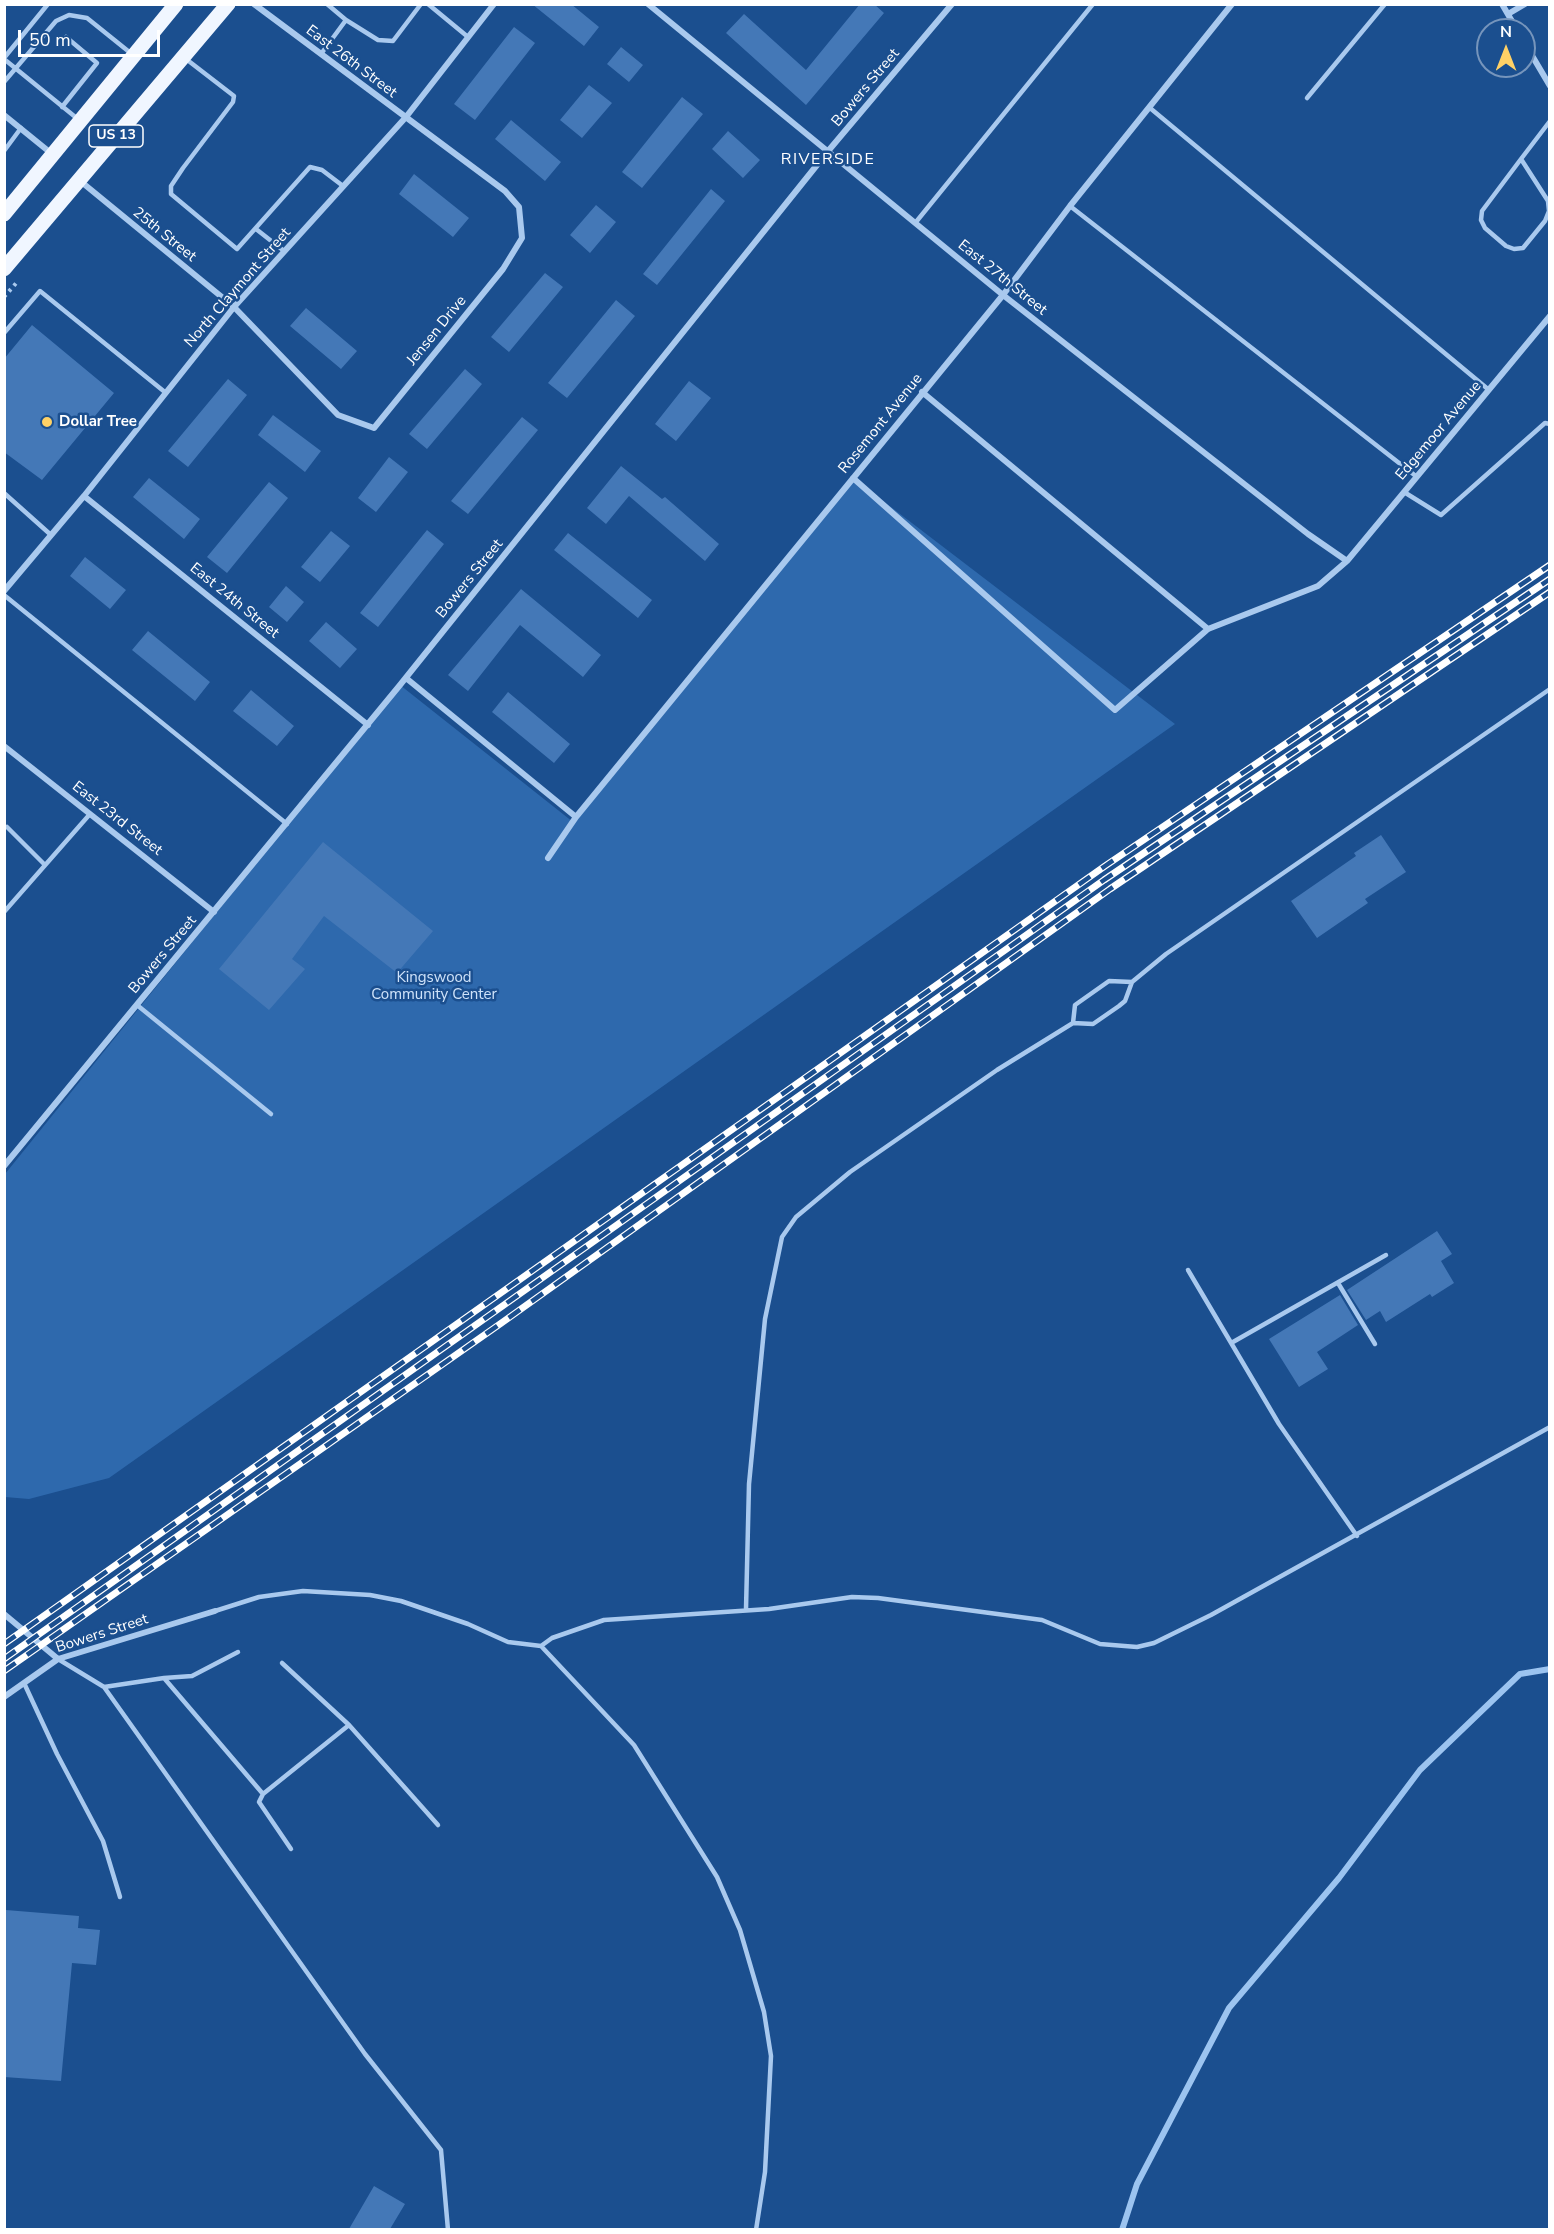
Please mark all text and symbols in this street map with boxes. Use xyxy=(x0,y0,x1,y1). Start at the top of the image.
scale bar xyxy=(21,18,164,56)
north arrow xyxy=(1476,18,1536,78)
text: N xyxy=(1500,21,1512,43)
street label: East 26th Street xyxy=(302,22,400,102)
text: 50 m xyxy=(29,28,71,52)
street label: Bowers Street xyxy=(828,45,904,131)
road number: US 13 xyxy=(89,125,143,147)
district label: RIVERSIDE xyxy=(781,150,875,170)
street label: 25th Street xyxy=(129,204,199,266)
street label: North Claymont Street xyxy=(181,224,295,352)
street label: East 27th Street xyxy=(954,237,1050,319)
street label: Jensen Drive xyxy=(403,292,471,370)
street label: Rosemont Avenue xyxy=(835,370,927,478)
street label: Edgemoor Avenue xyxy=(1392,378,1486,484)
place label: Dollar Tree xyxy=(59,413,137,431)
marker: Dollar Tree xyxy=(40,415,54,429)
street label: Bowers Street xyxy=(433,536,507,622)
street label: East 24th Street xyxy=(186,560,282,642)
street label: East 23rd Street xyxy=(68,778,166,860)
street label: Bowers Street xyxy=(125,912,201,998)
park label: Kingswood Community Center xyxy=(371,969,497,1004)
street label: Bowers Street xyxy=(53,1611,151,1657)

